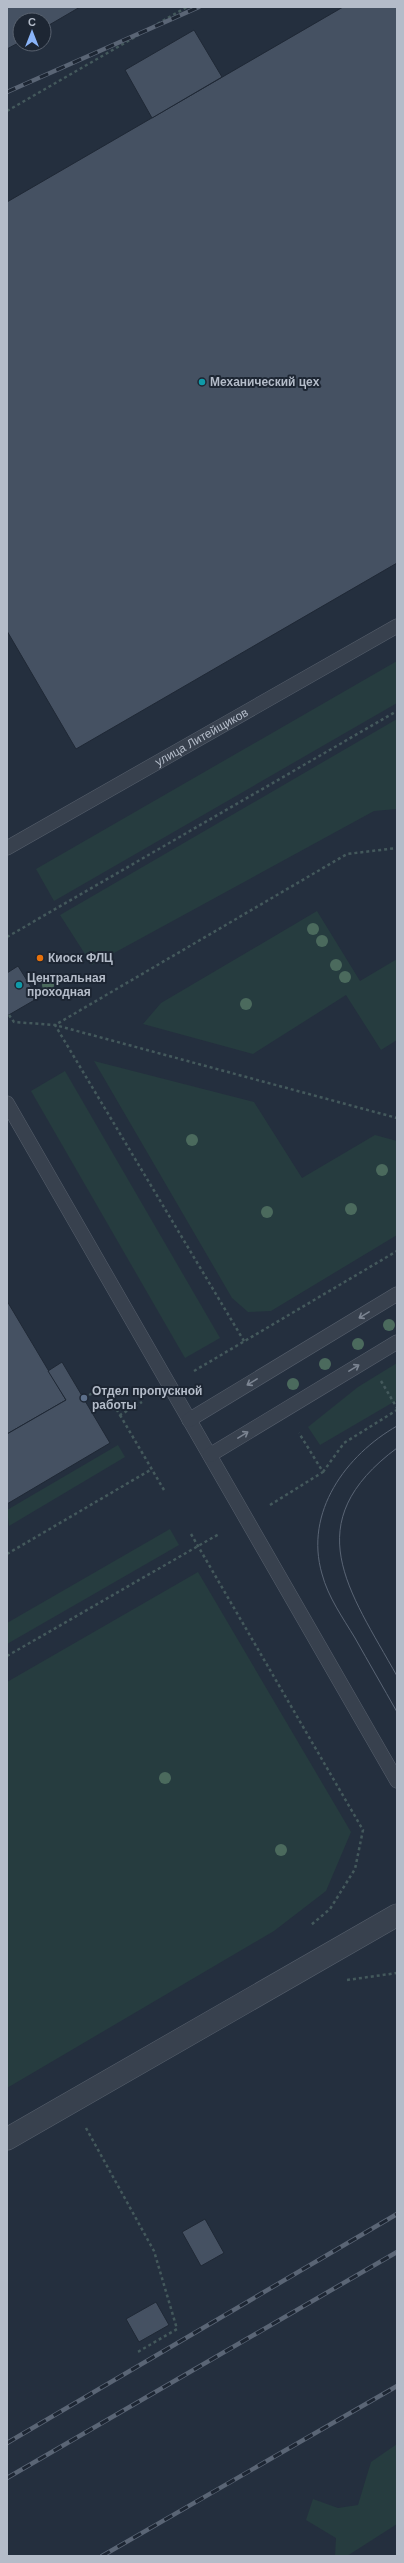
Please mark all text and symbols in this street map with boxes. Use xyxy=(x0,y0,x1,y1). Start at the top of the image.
north arrow xyxy=(12,12,52,52)
text: С xyxy=(28,16,36,28)
place label: Механический цех xyxy=(210,375,320,389)
marker: Механический цех xyxy=(197,377,207,387)
street label: улица Литейщиков xyxy=(153,705,251,769)
place label: Киоск ФЛЦ xyxy=(48,951,113,965)
marker: Киоск ФЛЦ xyxy=(35,953,45,963)
place label: Центральная проходная xyxy=(27,971,106,999)
marker: Центральная проходная xyxy=(14,980,24,990)
one-way arrow xyxy=(358,1311,370,1319)
one-way arrow xyxy=(348,1364,359,1372)
one-way arrow xyxy=(247,1378,258,1386)
place label: Отдел пропускной работы xyxy=(92,1384,202,1412)
marker: Отдел пропускной работы xyxy=(79,1393,89,1403)
one-way arrow xyxy=(237,1431,249,1439)

